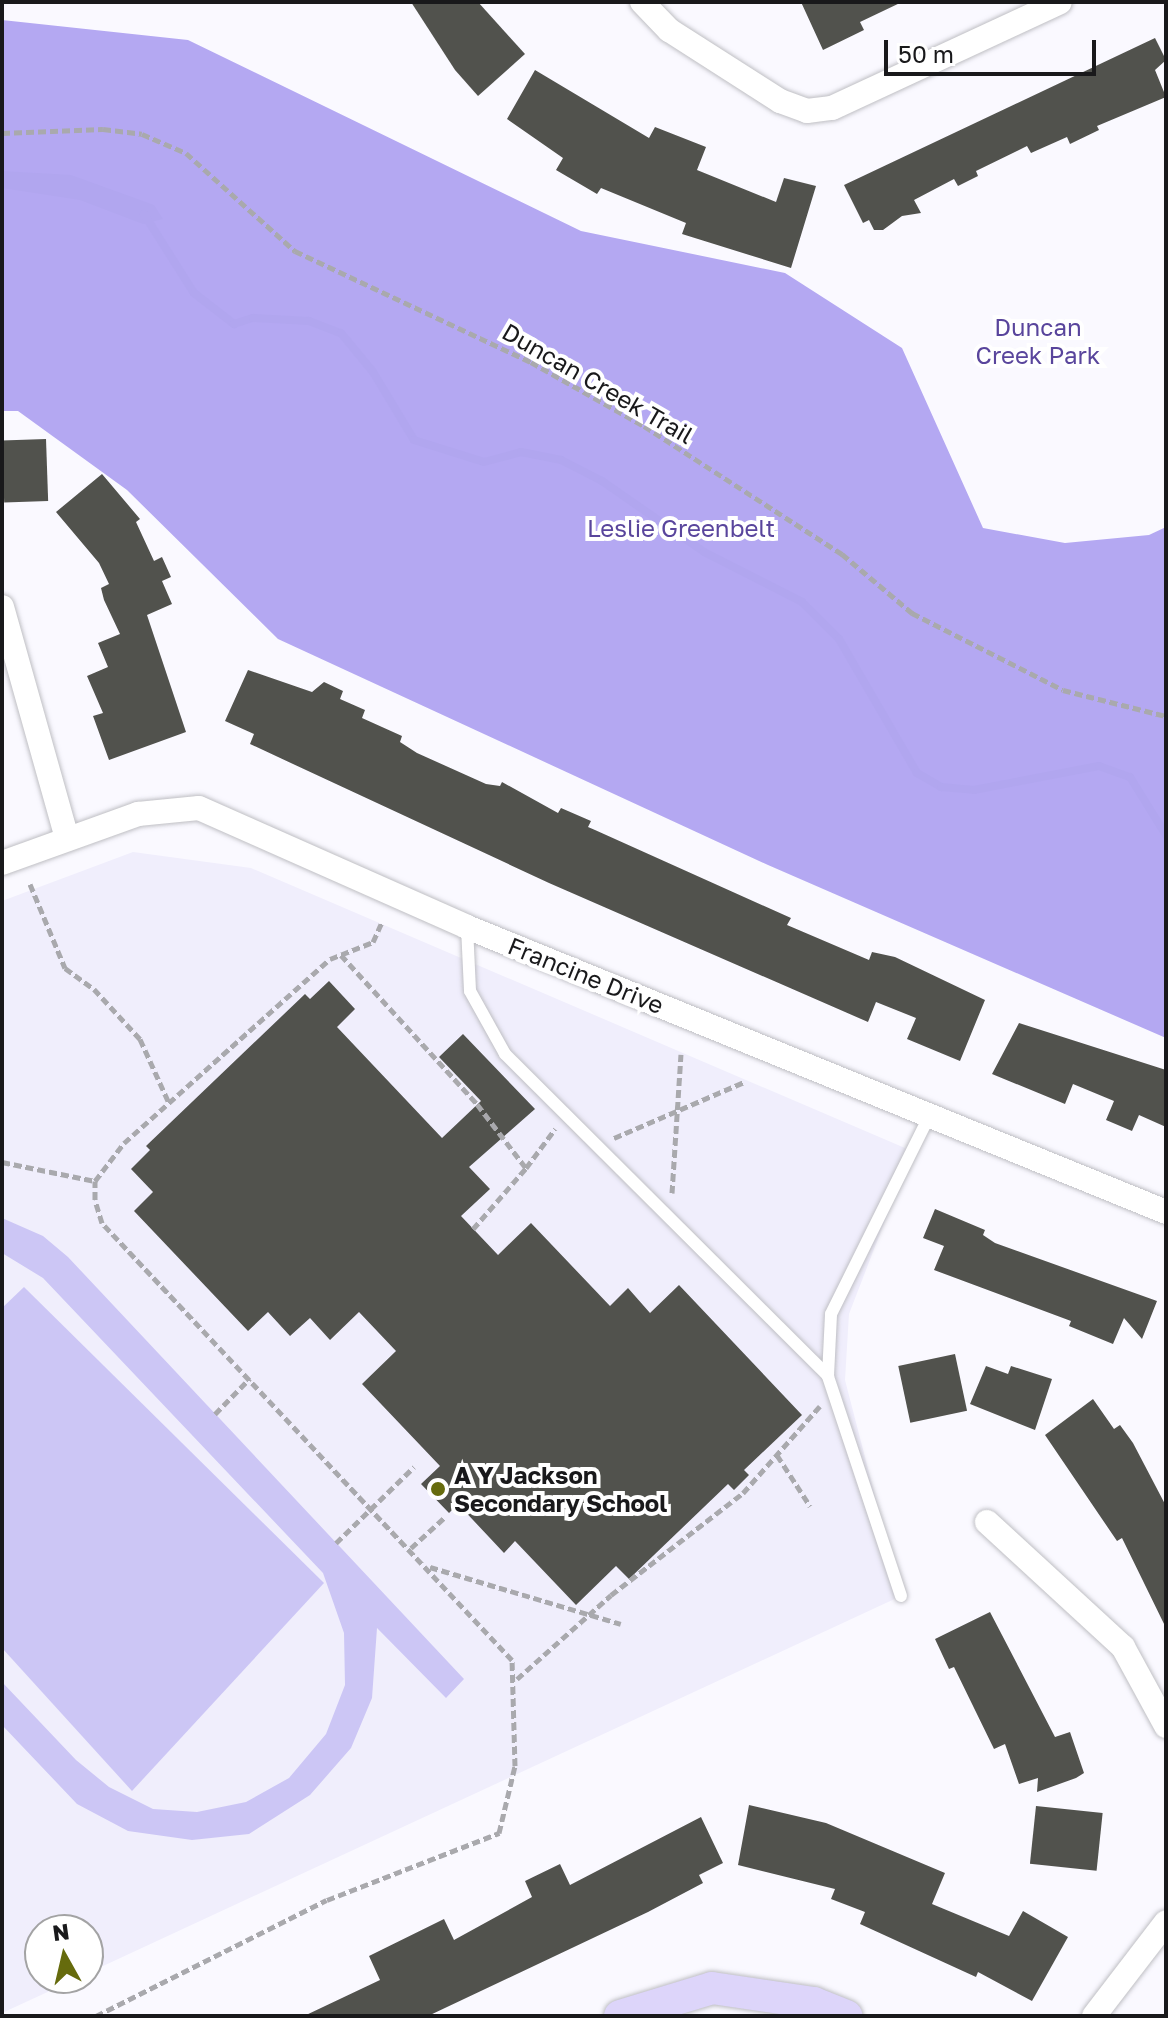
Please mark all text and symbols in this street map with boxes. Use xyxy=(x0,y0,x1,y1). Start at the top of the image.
scale bar xyxy=(888,24,1100,74)
text: 50 m xyxy=(898,39,954,68)
park label: Duncan Creek Park xyxy=(976,313,1100,369)
street label: Duncan Creek Trail xyxy=(497,317,699,449)
park label: Leslie Greenbelt xyxy=(587,514,775,542)
street label: Francine Drive xyxy=(504,931,668,1019)
place label: A Y Jackson Secondary School xyxy=(454,1461,667,1517)
marker: A Y Jackson Secondary School xyxy=(429,1480,447,1498)
north arrow xyxy=(24,1914,104,1994)
text: N xyxy=(51,1917,71,1946)

